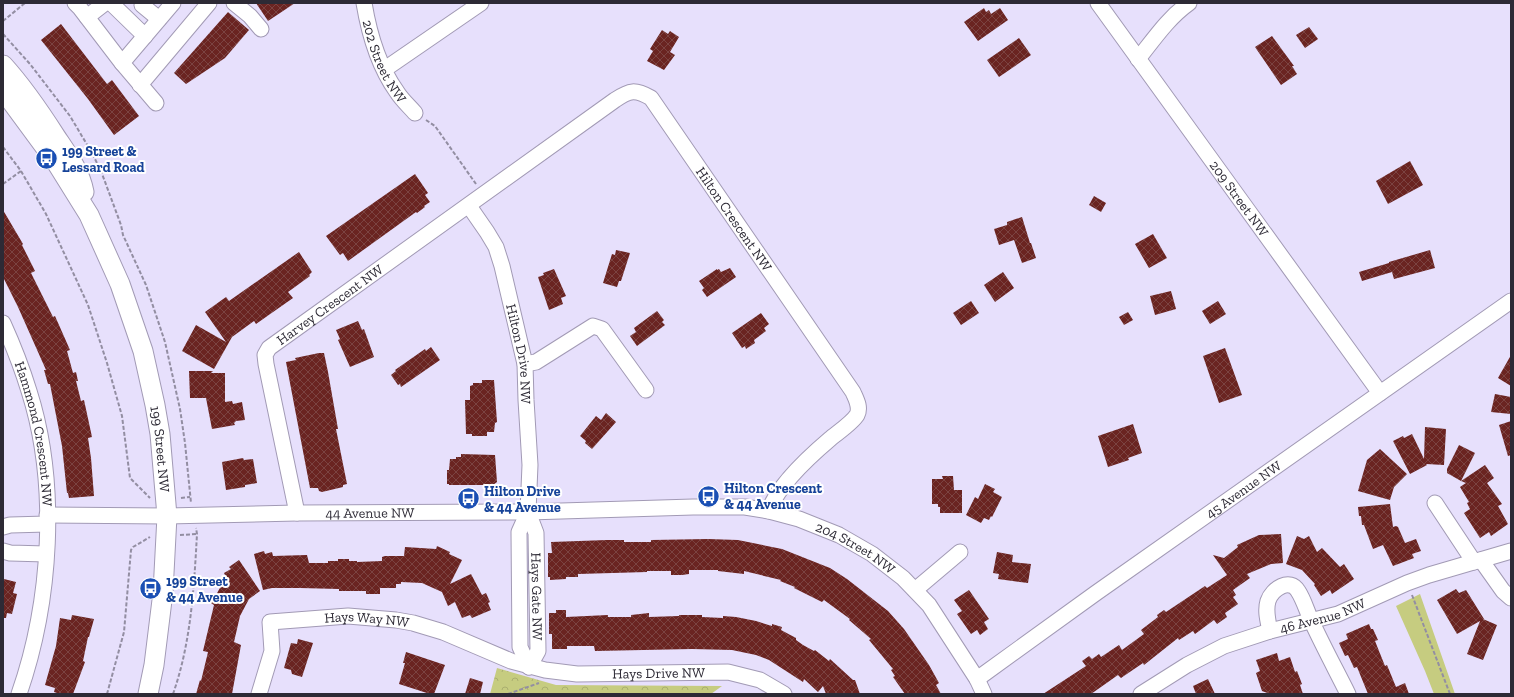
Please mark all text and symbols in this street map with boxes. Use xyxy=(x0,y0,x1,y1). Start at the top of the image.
street label: 202 Street NW xyxy=(359,18,410,106)
place label: 199 Street & Lessard Road xyxy=(62,143,145,176)
bus stop icon: 199 Street & Lessard Road xyxy=(33,146,59,172)
street label: 209 Street NW xyxy=(1206,157,1272,240)
street label: Hilton Crescent NW xyxy=(692,164,775,275)
street label: Harvey Crescent NW xyxy=(273,261,387,349)
street label: Hilton Drive NW xyxy=(502,302,534,404)
street label: Hammond Crescent NW xyxy=(11,359,56,507)
street label: 199 Street NW xyxy=(146,404,173,493)
street label: 45 Avenue NW xyxy=(1203,457,1285,522)
place label: Hilton Crescent & 44 Avenue xyxy=(724,480,823,513)
place label: Hilton Drive & 44 Avenue xyxy=(484,483,561,516)
bus stop icon: Hilton Crescent & 44 Avenue xyxy=(696,483,722,509)
bus stop icon: Hilton Drive & 44 Avenue xyxy=(455,486,481,512)
street label: 44 Avenue NW xyxy=(325,504,414,522)
street label: 204 Street NW xyxy=(813,519,898,578)
street label: Hays Gate NW xyxy=(527,552,546,641)
place label: 199 Street & 44 Avenue xyxy=(166,573,243,606)
bus stop icon: 199 Street & 44 Avenue xyxy=(138,576,164,602)
street label: 46 Avenue NW xyxy=(1278,595,1368,637)
street label: Hays Way NW xyxy=(324,608,410,631)
street label: Hays Drive NW xyxy=(612,664,705,683)

